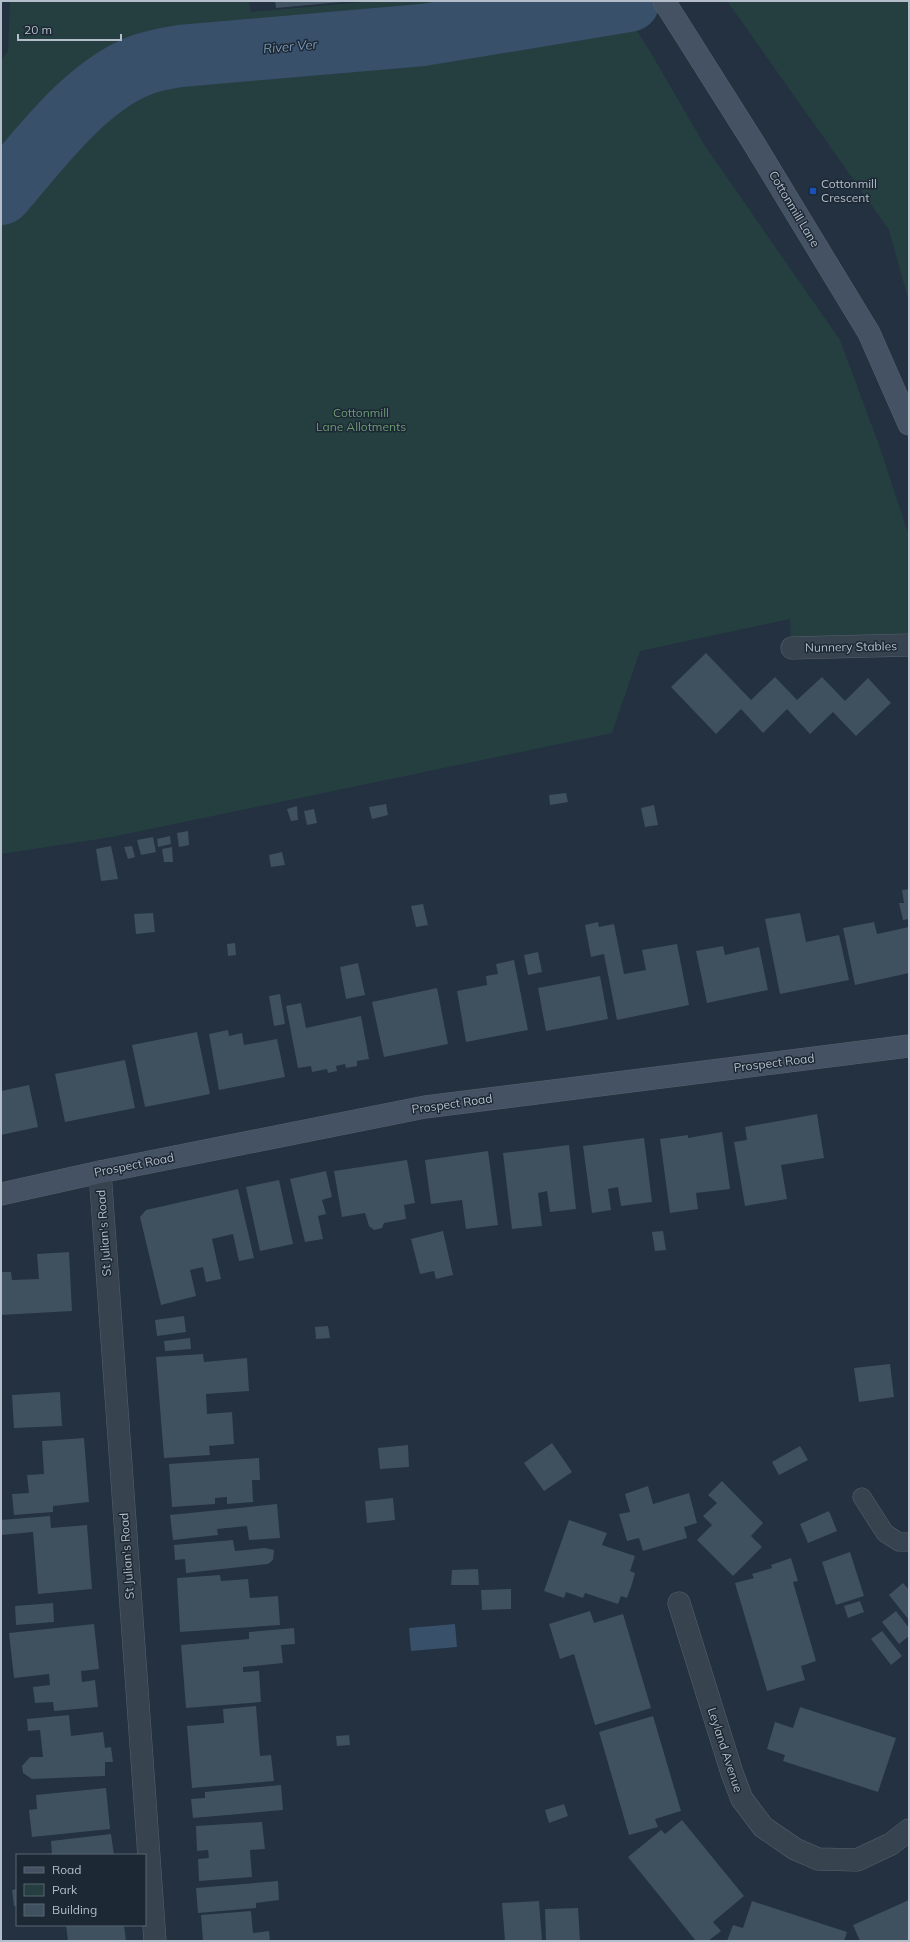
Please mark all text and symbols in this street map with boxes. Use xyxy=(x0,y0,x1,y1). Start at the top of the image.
scale bar xyxy=(18,16,121,42)
text: 20 m xyxy=(24,22,52,37)
water label: River Ver xyxy=(262,36,319,56)
street label: Cottonmill Lane xyxy=(766,168,823,250)
place label: Cottonmill Crescent xyxy=(821,176,877,205)
marker: Cottonmill Crescent xyxy=(808,186,818,196)
park label: Cottonmill Lane Allotments xyxy=(316,405,406,434)
street label: Nunnery Stables xyxy=(805,638,897,655)
street label: Prospect Road xyxy=(733,1050,815,1075)
street label: Prospect Road xyxy=(411,1090,493,1117)
street label: Prospect Road xyxy=(93,1149,175,1180)
street label: St Julian's Road xyxy=(93,1189,114,1277)
street label: St Julian's Road xyxy=(116,1512,137,1600)
street label: Leyland Avenue xyxy=(705,1705,746,1794)
legend xyxy=(16,1854,146,1926)
text: Road xyxy=(52,1862,81,1877)
text: Park xyxy=(52,1882,78,1897)
text: Building xyxy=(52,1902,97,1917)

